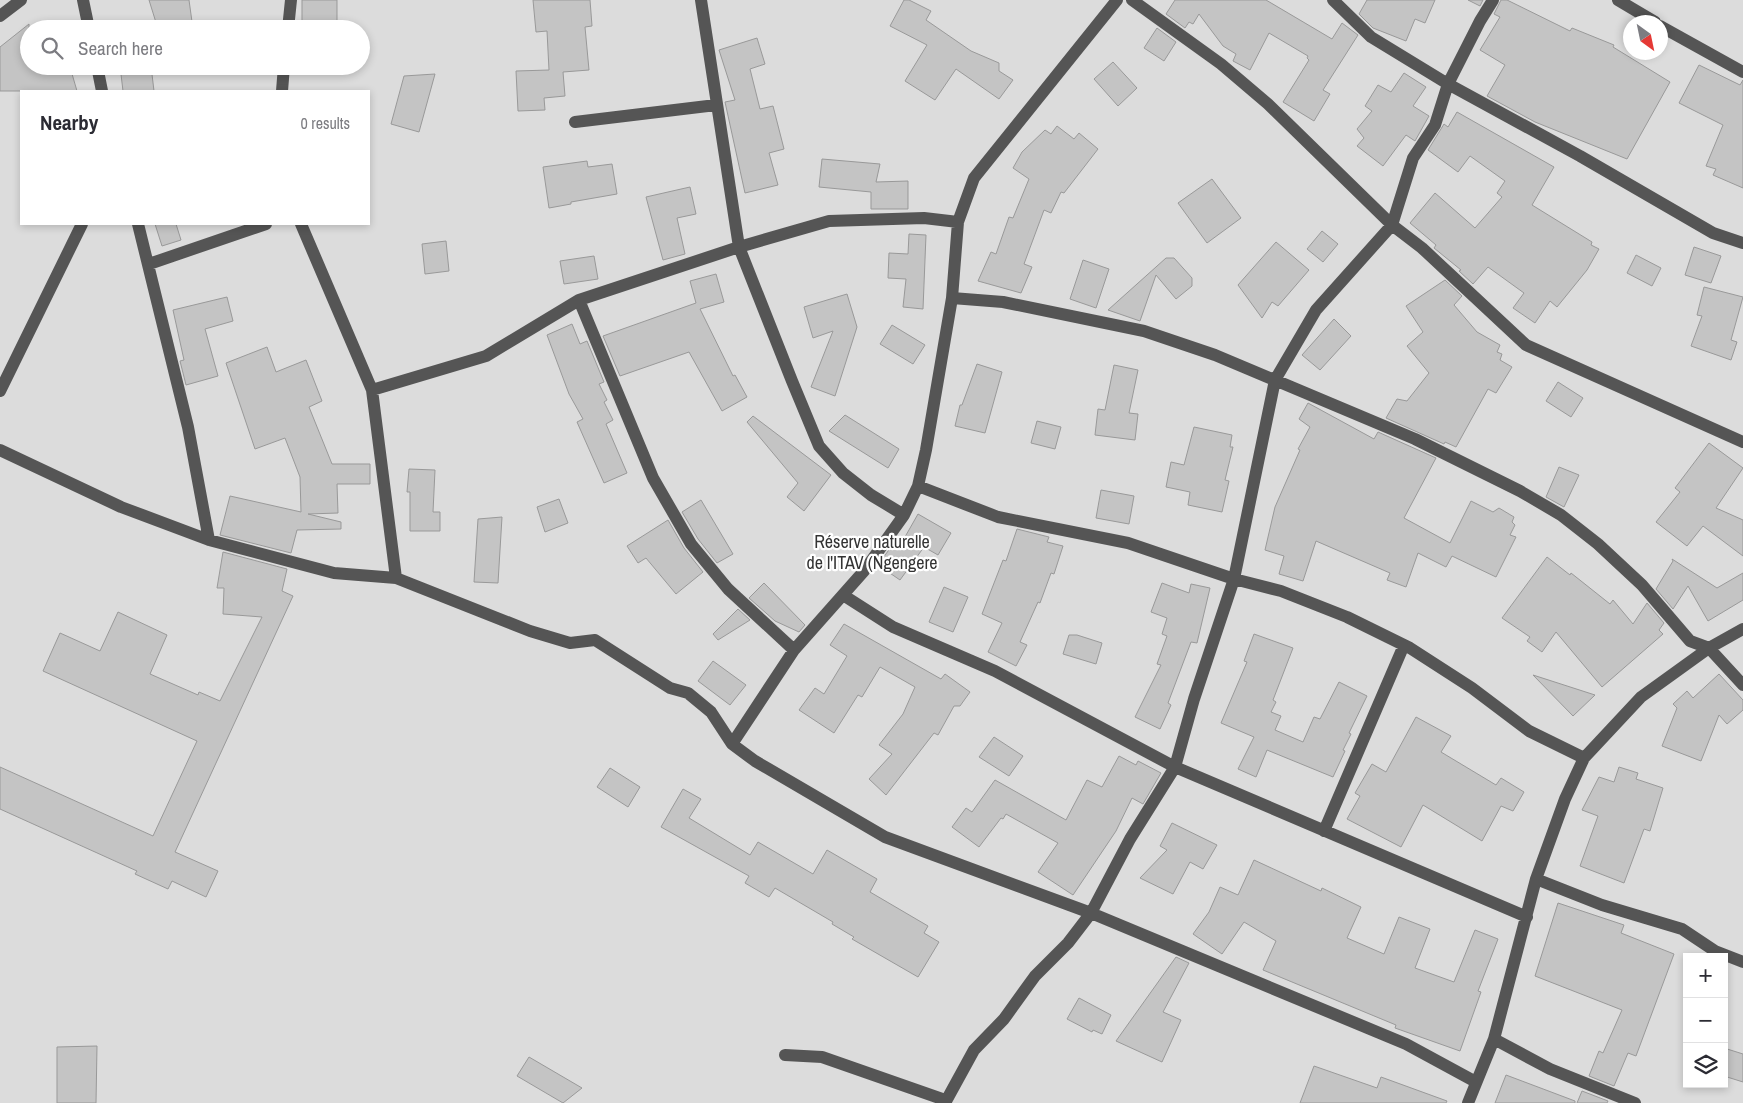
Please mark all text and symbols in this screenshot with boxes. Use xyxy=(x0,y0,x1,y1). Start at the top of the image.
north arrow xyxy=(1623,15,1668,60)
search box xyxy=(20,20,370,75)
icon: search xyxy=(38,34,66,62)
text: Search here xyxy=(78,35,163,61)
text: Nearby xyxy=(40,108,98,137)
text: 0 results xyxy=(300,112,350,134)
park label: Réserve naturelle de l'ITAV (Ngengere xyxy=(806,529,938,575)
map controls xyxy=(1683,953,1728,1088)
button: + xyxy=(1683,953,1728,998)
button: − xyxy=(1683,998,1728,1043)
button: layers xyxy=(1683,1043,1728,1088)

